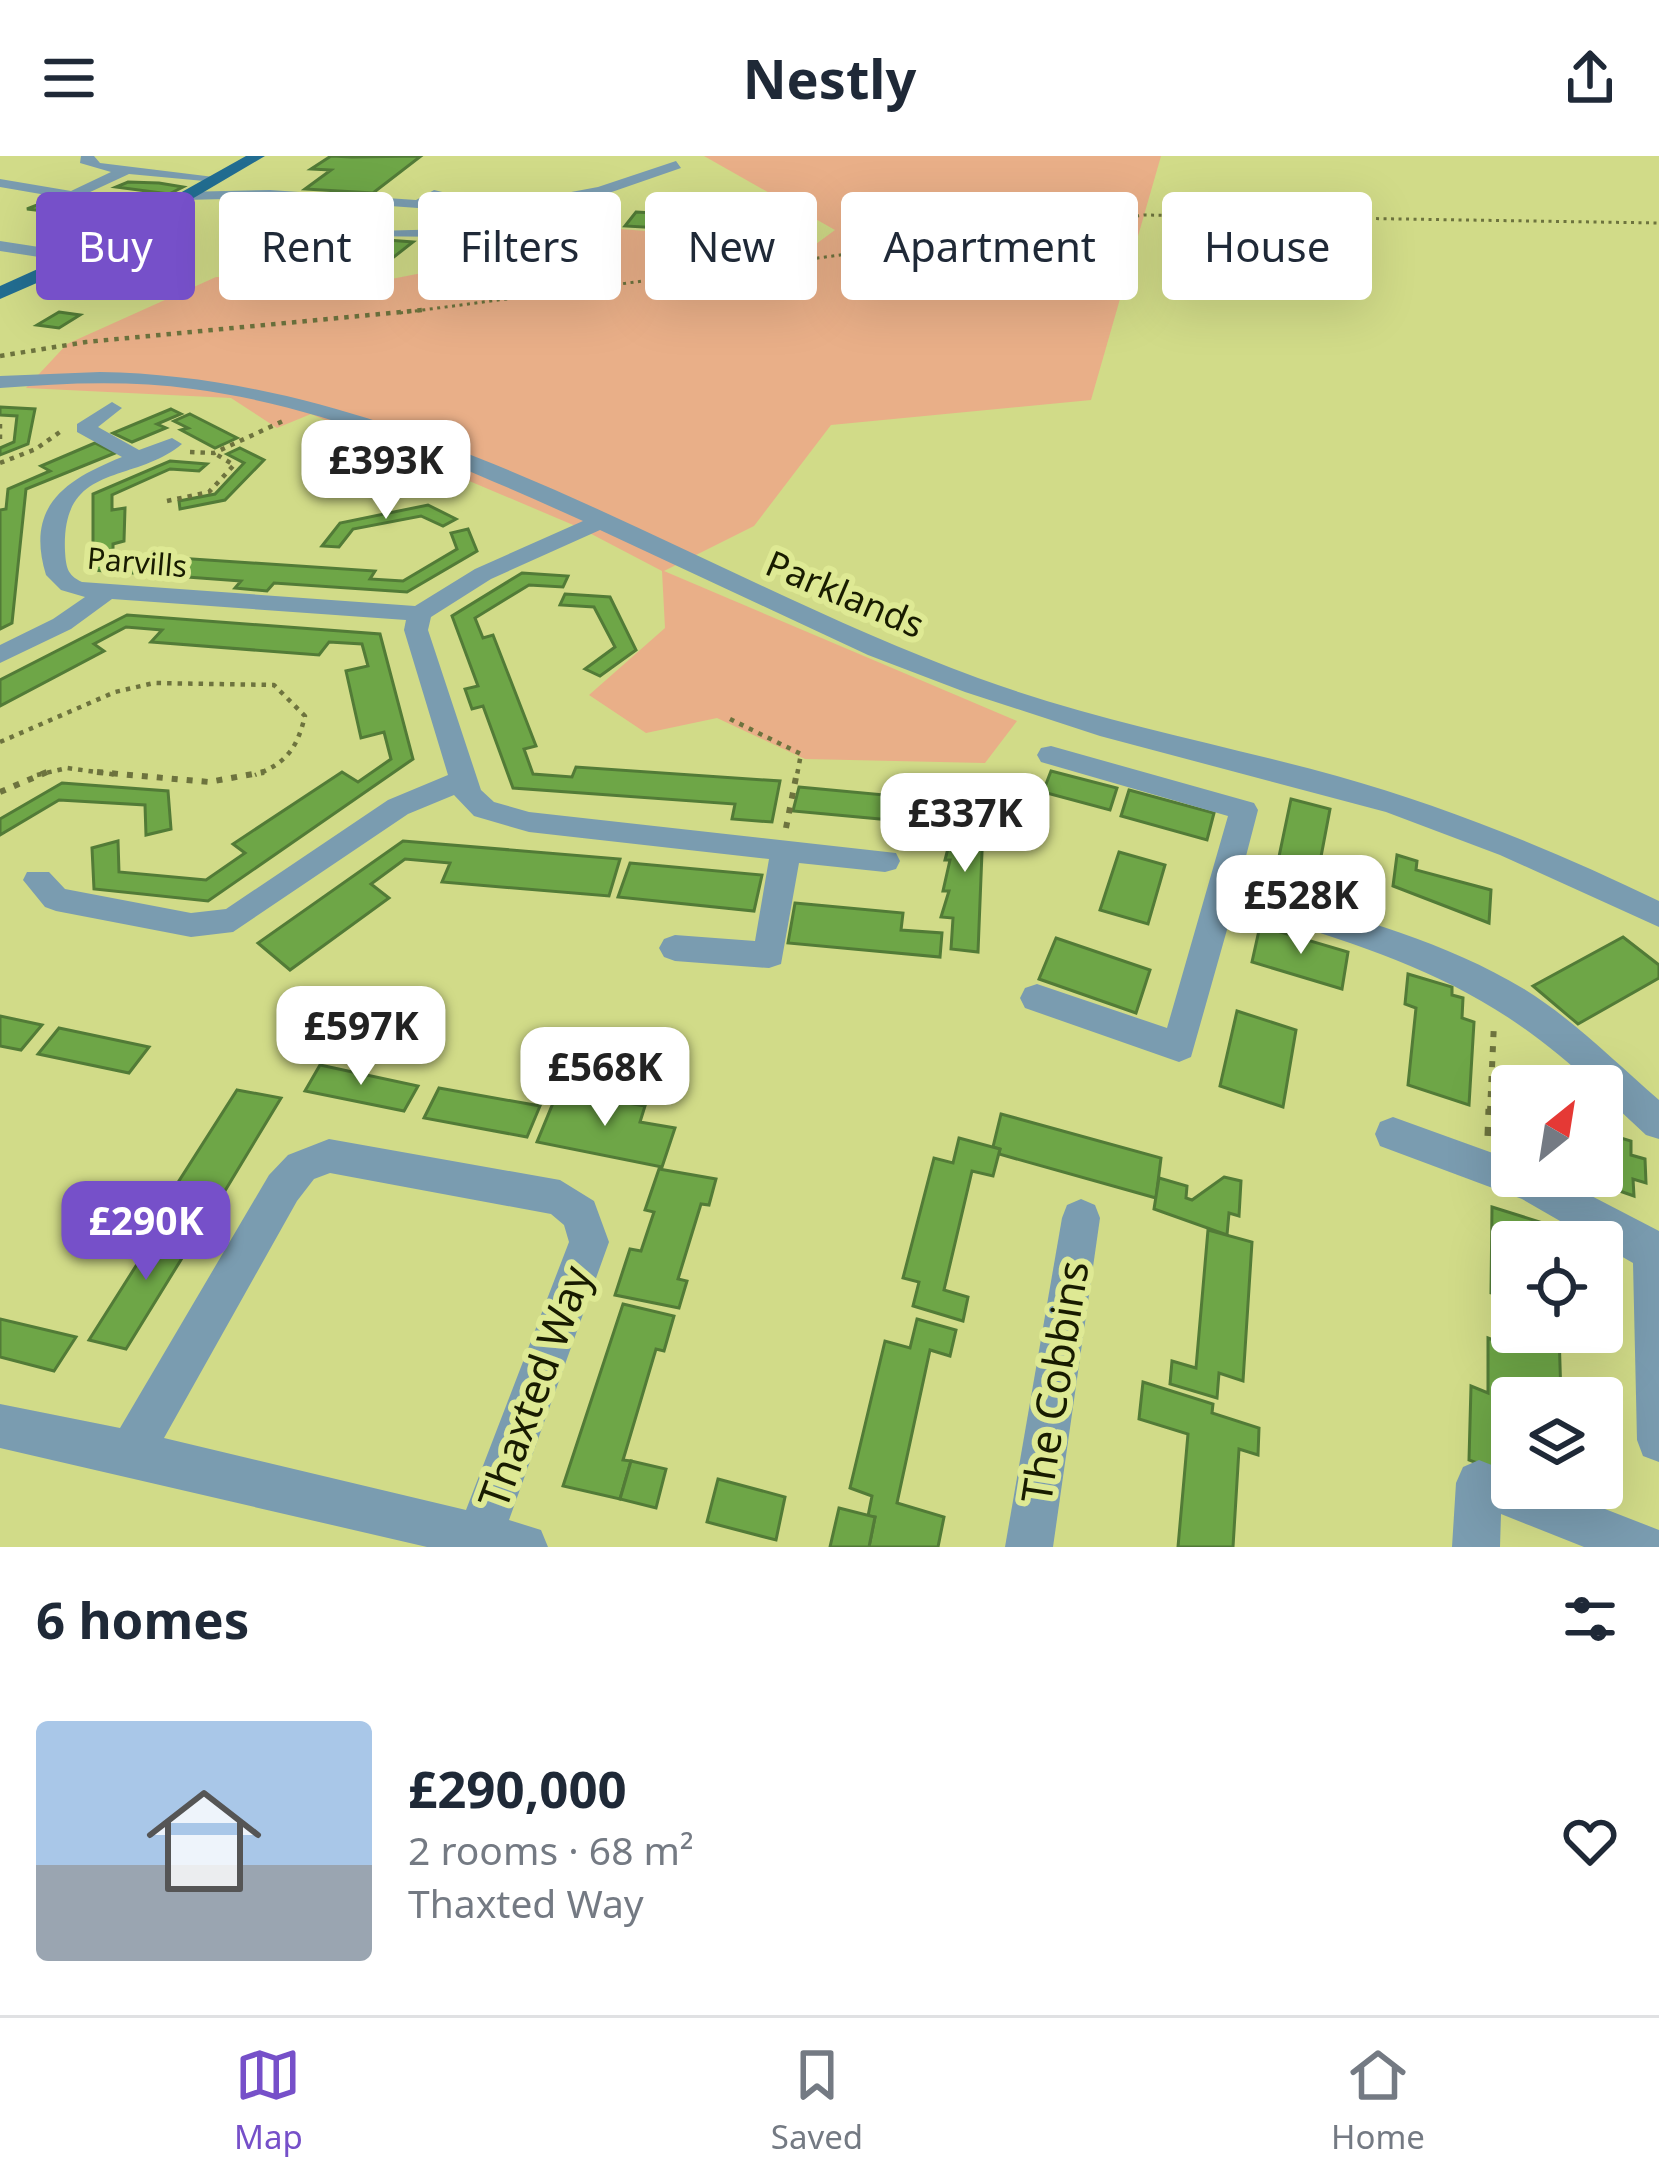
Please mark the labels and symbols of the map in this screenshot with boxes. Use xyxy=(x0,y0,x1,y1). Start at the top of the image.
pin: £393K xyxy=(302,420,470,522)
street label: Parvills xyxy=(85,537,189,586)
street label: Parklands xyxy=(759,538,932,649)
pin: £337K xyxy=(881,773,1049,875)
pin: £528K xyxy=(1217,855,1385,957)
pin: £597K xyxy=(277,986,445,1088)
pin: £568K xyxy=(521,1027,689,1129)
north arrow xyxy=(1491,1065,1623,1197)
pin: £290K xyxy=(62,1181,230,1283)
street label: Thaxted Way xyxy=(463,1257,604,1516)
street label: The Cobbins xyxy=(1006,1257,1101,1507)

